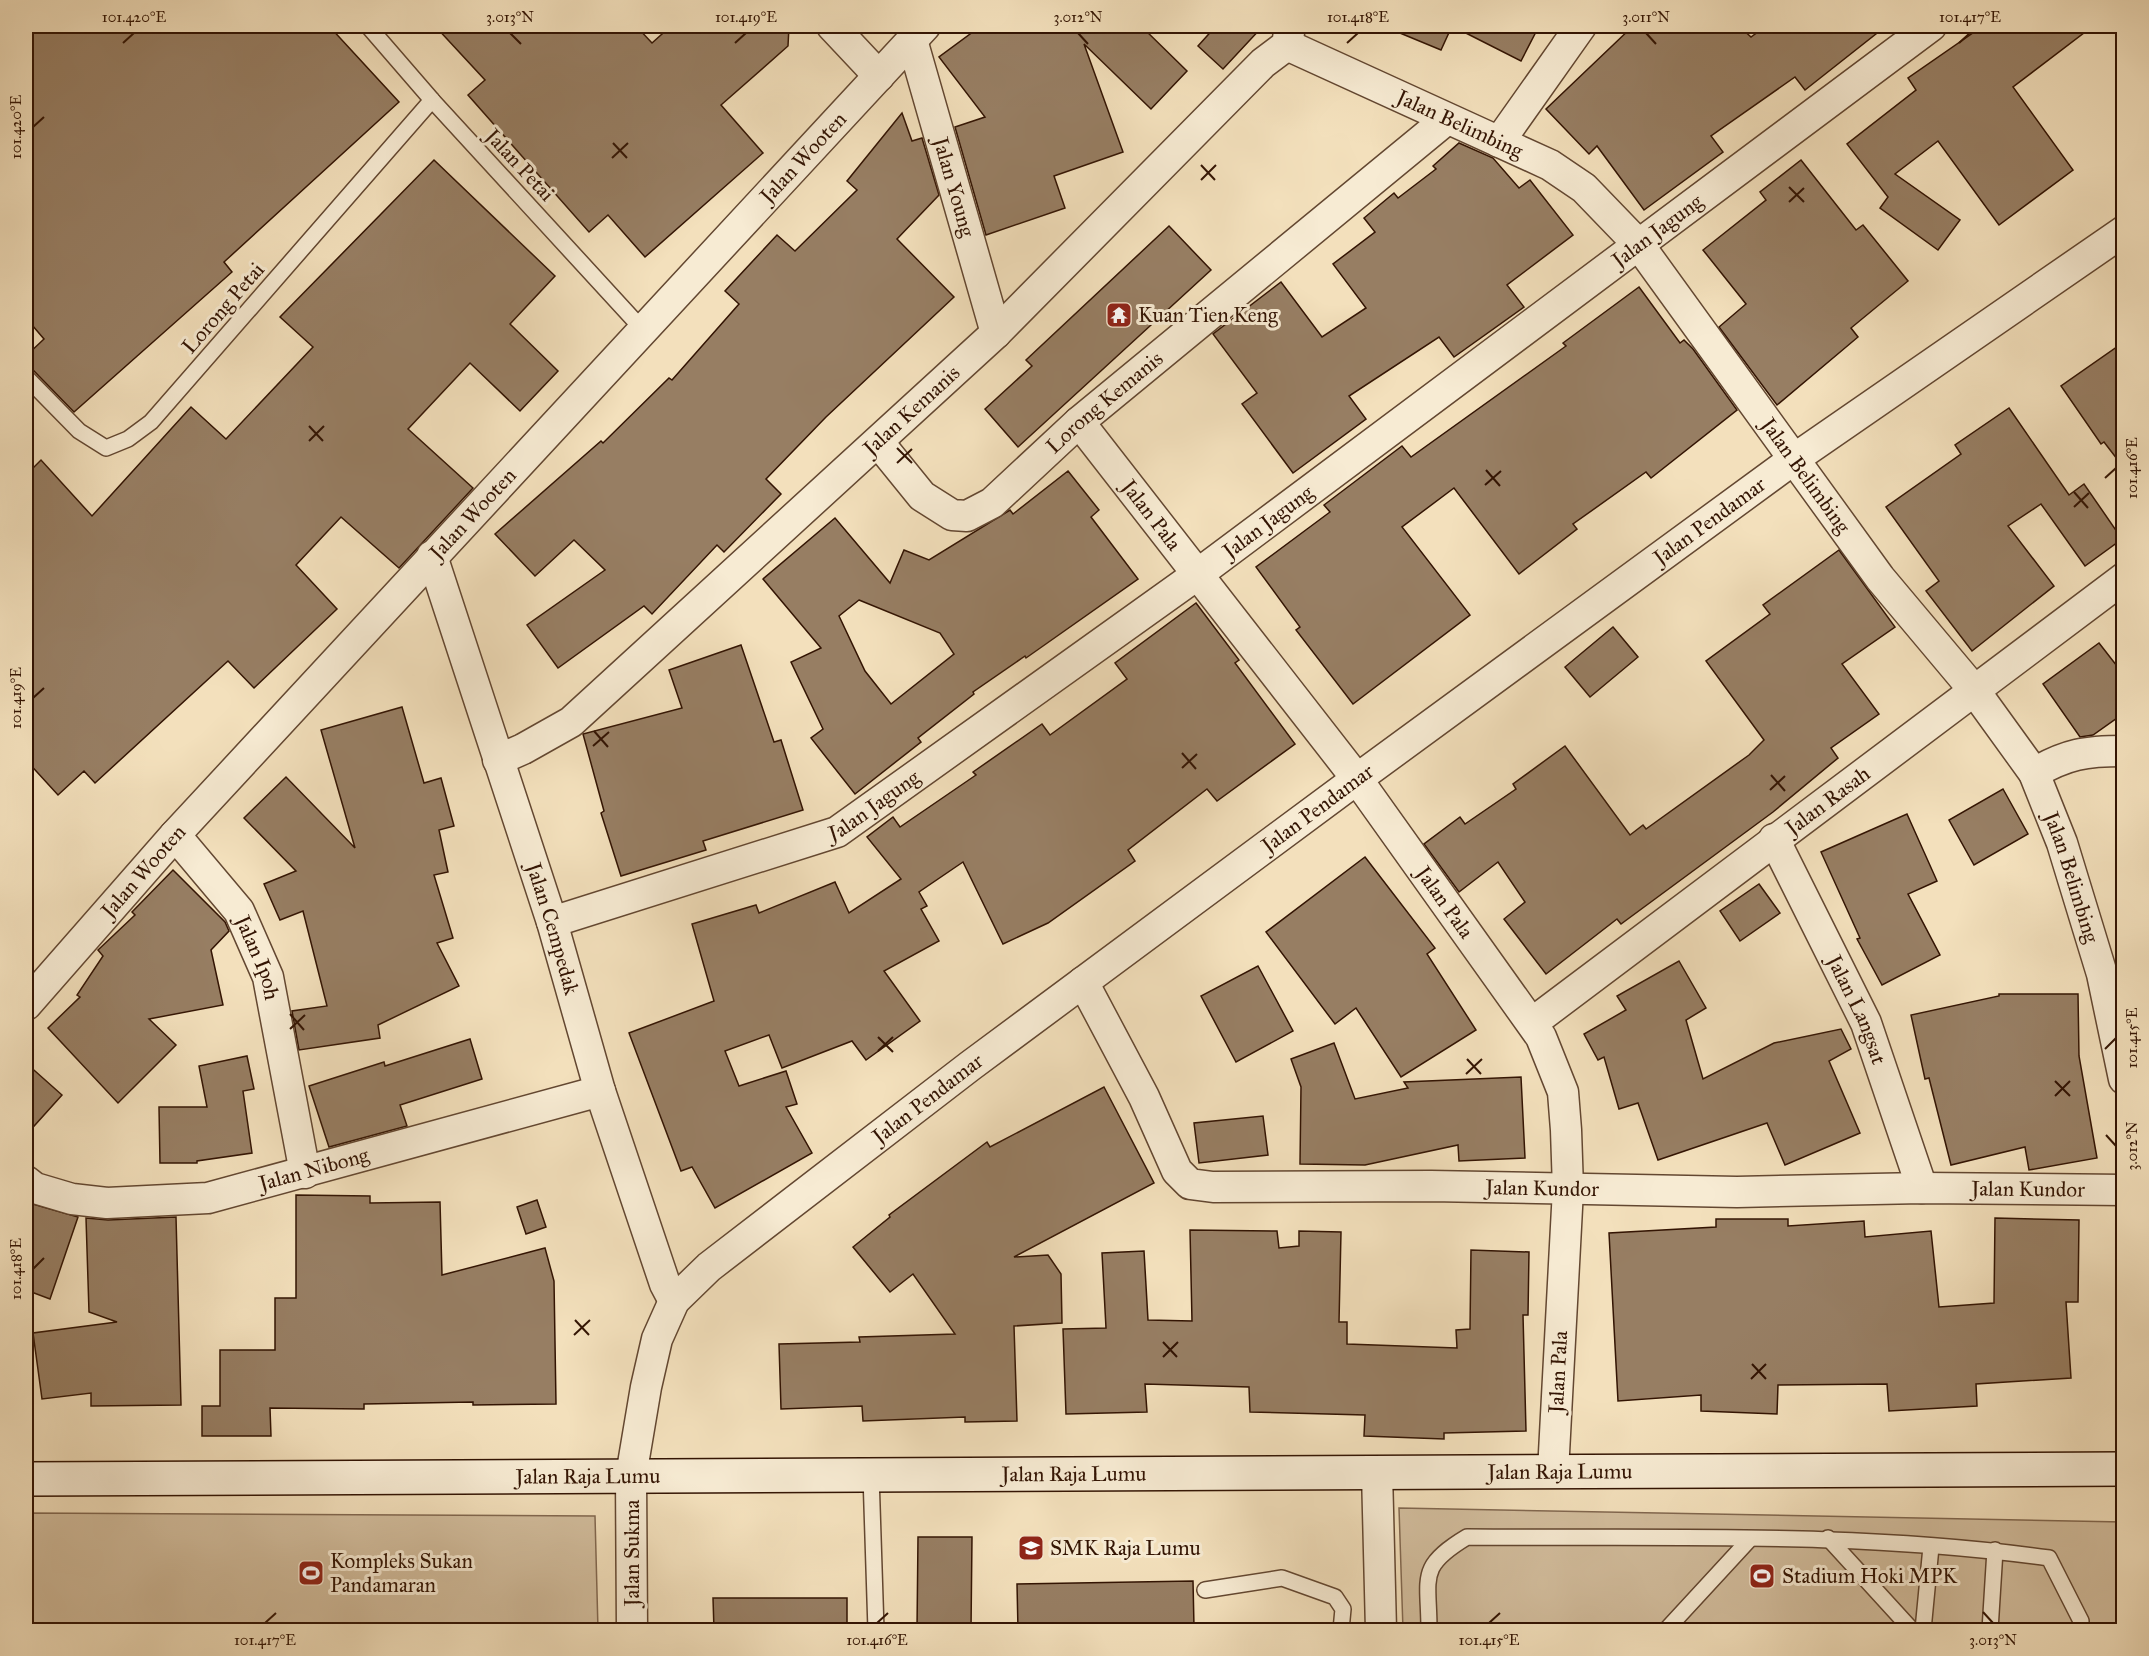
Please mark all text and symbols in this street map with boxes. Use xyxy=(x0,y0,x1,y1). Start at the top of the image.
text: 101.420°E xyxy=(102,8,166,26)
text: 3.013°N xyxy=(486,8,534,26)
text: 101.419°E xyxy=(715,8,777,26)
text: 3.012°N xyxy=(1053,8,1103,26)
text: 101.418°E xyxy=(1327,8,1389,26)
text: 3.011°N xyxy=(1622,8,1670,26)
text: 101.417°E xyxy=(1939,8,2001,26)
street label: Jalan Belimbing xyxy=(1391,83,1527,164)
text: 101.420°E xyxy=(7,95,25,159)
street label: Jalan Wooten xyxy=(753,106,852,210)
street label: Jalan Petai xyxy=(479,122,560,207)
street label: Jalan Young xyxy=(927,132,981,240)
street label: Jalan Jagung xyxy=(1605,188,1708,274)
street label: Lorong Petai xyxy=(176,257,270,359)
temple icon: Kuan Tien Keng xyxy=(1104,300,1134,330)
place label: Kuan Tien Keng xyxy=(1138,302,1278,328)
street label: Lorong Kemanis xyxy=(1041,345,1168,459)
street label: Jalan Kemanis xyxy=(856,360,965,463)
street label: Jalan Belimbing xyxy=(1754,411,1856,539)
text: 101.416°E xyxy=(2123,437,2141,499)
street label: Jalan Wooten xyxy=(423,463,522,566)
street label: Jalan Pendamar xyxy=(1647,471,1771,572)
street label: Jalan Pala xyxy=(1115,473,1187,556)
street label: Jalan Jagung xyxy=(1216,479,1319,565)
text: 101.419°E xyxy=(7,667,25,729)
street label: Jalan Pendamar xyxy=(1255,758,1379,859)
street label: Jalan Rasah xyxy=(1779,760,1875,842)
street label: Jalan Jagung xyxy=(823,764,925,847)
street label: Jalan Belimbing xyxy=(2037,806,2105,946)
street label: Jalan Wooten xyxy=(94,819,191,925)
street label: Jalan Cempedak xyxy=(520,858,585,998)
street label: Jalan Pala xyxy=(1409,860,1480,944)
street label: Jalan Ipoh xyxy=(229,910,285,1002)
street label: Jalan Langsat xyxy=(1820,949,1892,1068)
text: 101.415°E xyxy=(2123,1007,2141,1068)
street label: Jalan Pendamar xyxy=(866,1048,988,1151)
text: 3.012°N xyxy=(2123,1121,2141,1171)
street label: Jalan Nibong xyxy=(254,1142,372,1197)
street label: Jalan Kundor xyxy=(1483,1174,1599,1202)
street label: Jalan Kundor xyxy=(1969,1175,2085,1203)
text: 101.418°E xyxy=(7,1238,25,1300)
street label: Jalan Pala xyxy=(1543,1330,1573,1416)
street label: Jalan Raja Lumu xyxy=(1485,1458,1633,1485)
street label: Jalan Raja Lumu xyxy=(999,1461,1147,1487)
street label: Jalan Raja Lumu xyxy=(513,1463,661,1490)
street label: Jalan Sukma xyxy=(619,1499,645,1608)
school or university icon: SMK Raja Lumu xyxy=(1016,1533,1046,1563)
place label: SMK Raja Lumu xyxy=(1050,1535,1201,1561)
place label: Kompleks Sukan Pandamaran xyxy=(330,1548,473,1598)
sports icon: Kompleks Sukan Pandamaran xyxy=(296,1558,326,1588)
sports icon: Stadium Hoki MPK xyxy=(1747,1561,1777,1591)
place label: Stadium Hoki MPK xyxy=(1782,1563,1958,1589)
text: 101.417°E xyxy=(234,1631,296,1649)
text: 101.416°E xyxy=(846,1631,908,1649)
text: 101.415°E xyxy=(1459,1631,1520,1649)
text: 3.013°N xyxy=(1969,1631,2017,1649)

